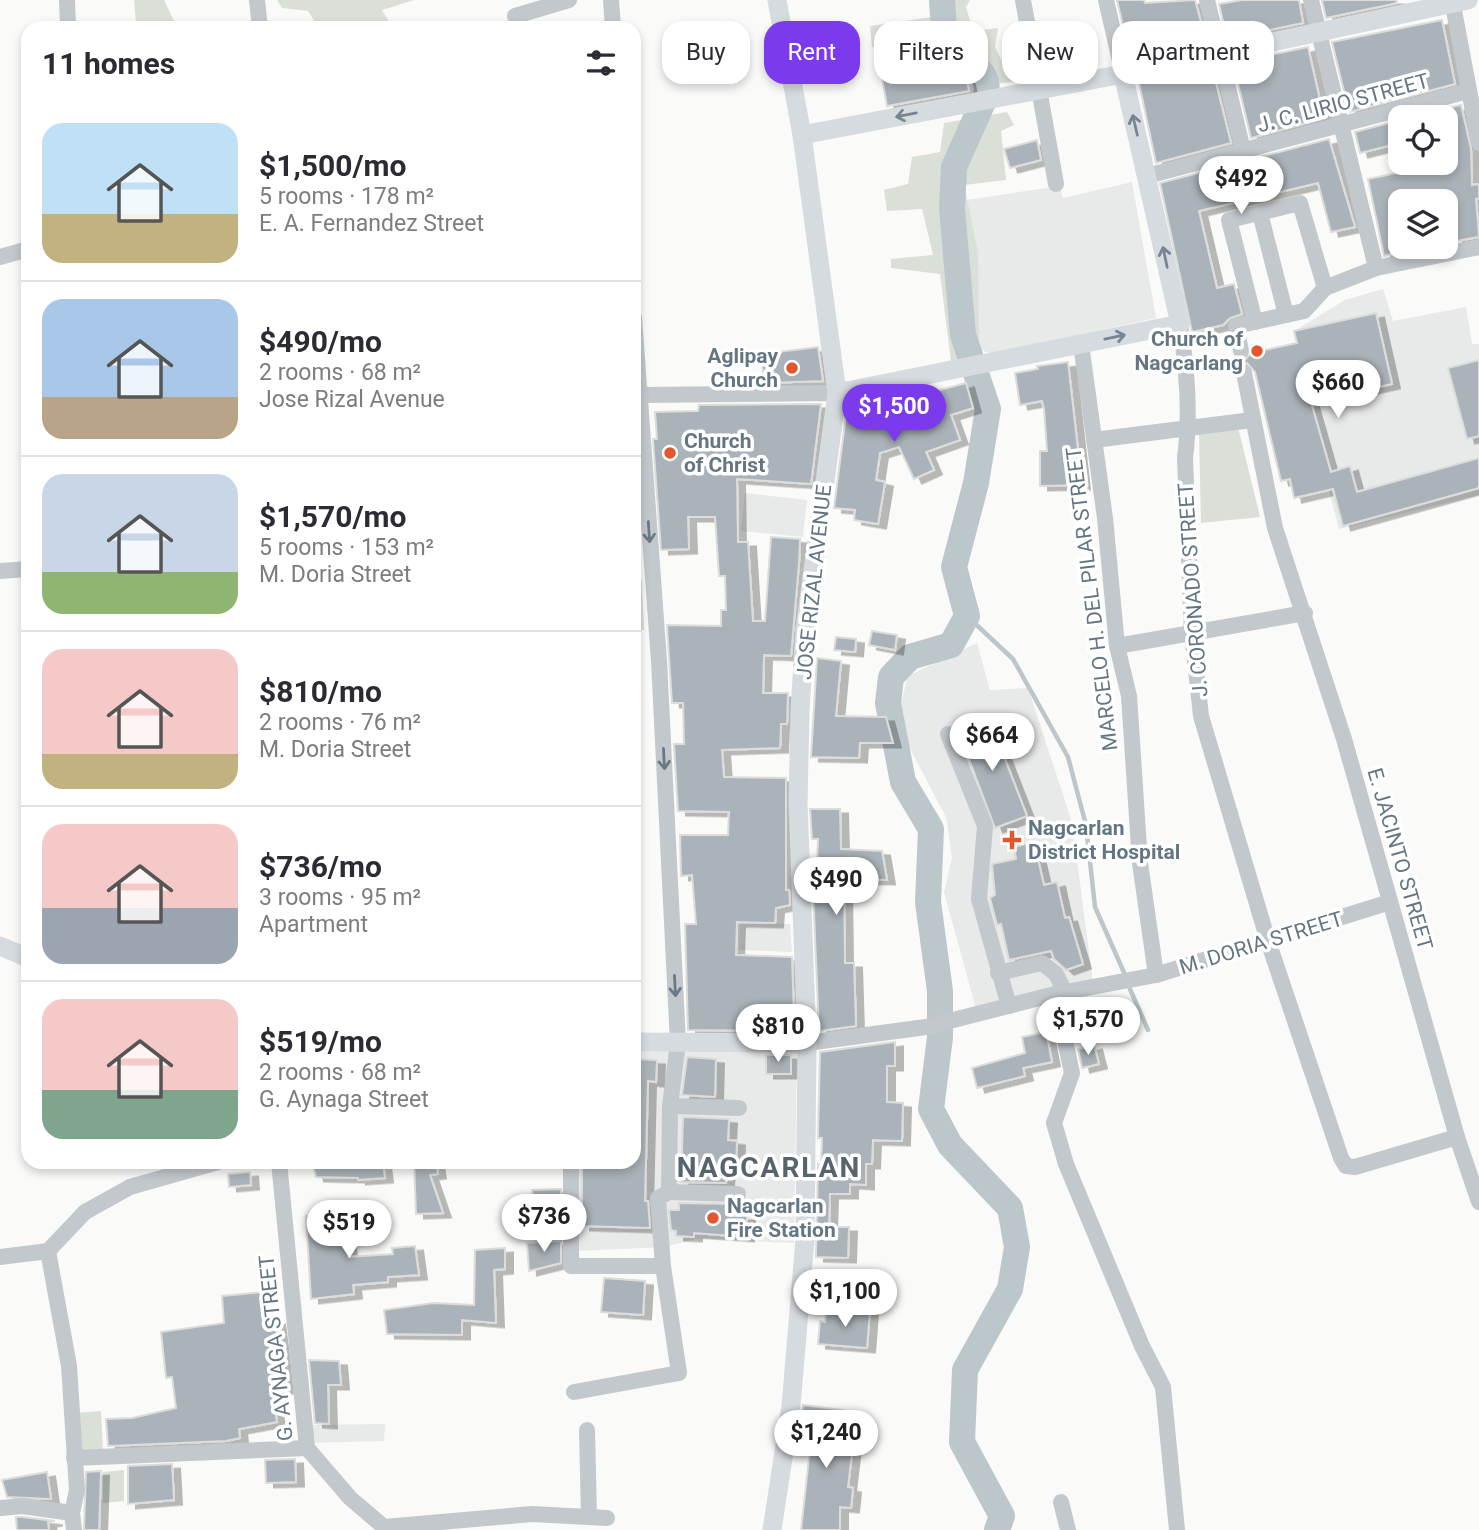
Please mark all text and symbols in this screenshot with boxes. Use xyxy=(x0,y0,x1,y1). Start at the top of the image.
chip: Buy xyxy=(662,21,750,84)
chip: Rent xyxy=(764,21,860,84)
chip: Filters xyxy=(874,21,988,84)
chip: New xyxy=(1002,21,1098,84)
chip: Apartment xyxy=(1112,21,1274,84)
icon: filters xyxy=(582,44,620,82)
text: 11 homes xyxy=(42,46,175,81)
street label: J. C. LIRIO STREET xyxy=(1255,68,1432,137)
map controls xyxy=(1388,105,1458,259)
button: locate xyxy=(1388,105,1458,175)
one-way arrow xyxy=(895,109,918,122)
one-way arrow xyxy=(1128,114,1141,137)
text: $1,500/mo xyxy=(259,148,407,183)
icon: home xyxy=(98,151,182,235)
pin: $492 xyxy=(1200,156,1282,216)
text: $492 xyxy=(1215,165,1267,192)
text: 5 rooms · 178 m² xyxy=(259,183,434,210)
button: layers xyxy=(1388,189,1458,259)
text: E. A. Fernandez Street xyxy=(259,210,484,237)
one-way arrow xyxy=(1158,246,1171,269)
text: $490/mo xyxy=(259,324,382,359)
icon: home xyxy=(98,327,182,411)
place label: Church of Nagcarlang xyxy=(1135,327,1243,375)
one-way arrow xyxy=(1103,330,1126,344)
marker: Church of Nagcarlang xyxy=(1249,343,1265,359)
place label: Aglipay Church xyxy=(707,344,778,392)
text: 2 rooms · 68 m² xyxy=(259,359,421,386)
marker: Aglipay Church xyxy=(784,360,800,376)
pin: $660 xyxy=(1297,360,1379,420)
text: $660 xyxy=(1312,369,1364,396)
pin: $1,500 xyxy=(837,384,951,444)
text: Jose Rizal Avenue xyxy=(259,386,445,413)
text: $1,500 xyxy=(858,393,930,420)
place label: Church of Christ xyxy=(684,429,765,477)
marker: Church of Christ xyxy=(662,445,678,461)
street label: MARCELO H. DEL PILAR STREET xyxy=(1061,445,1123,752)
street label: J. CORONADO STREET xyxy=(1174,482,1212,698)
street label: JOSE RIZAL AVENUE xyxy=(792,483,836,681)
text: $1,570/mo xyxy=(259,499,407,534)
icon: home xyxy=(98,502,182,586)
one-way arrow xyxy=(643,520,656,543)
text: 5 rooms · 153 m² xyxy=(259,534,434,561)
text: M. Doria Street xyxy=(259,561,411,588)
text: $810/mo xyxy=(259,674,382,709)
icon: home xyxy=(98,677,182,761)
text: 2 rooms · 76 m² xyxy=(259,709,421,736)
pin: $664 xyxy=(951,714,1033,773)
text: $664 xyxy=(966,722,1018,749)
text: M. Doria Street xyxy=(259,736,411,763)
one-way arrow xyxy=(657,747,670,770)
street label: E. JACINTO STREET xyxy=(1363,765,1438,953)
place label: Nagcarlan District Hospital xyxy=(1028,816,1180,864)
marker: Nagcarlan District Hospital xyxy=(1002,830,1022,850)
text: $736/mo xyxy=(259,849,382,884)
icon: home xyxy=(98,852,182,936)
pin: $490 xyxy=(795,858,877,917)
text: $490 xyxy=(810,866,862,893)
text: 3 rooms · 95 m² xyxy=(259,884,421,911)
street label: M. DORIA STREET xyxy=(1176,907,1346,979)
text: Apartment xyxy=(259,911,368,938)
one-way arrow xyxy=(669,974,682,997)
pin: $1,570 xyxy=(1031,998,1145,1057)
pin: $810 xyxy=(737,1004,819,1064)
text: $1,570 xyxy=(1052,1006,1124,1033)
text: $810 xyxy=(752,1013,804,1040)
text: $519/mo xyxy=(259,1024,382,1059)
icon: home xyxy=(98,1027,182,1111)
text: 2 rooms · 68 m² xyxy=(259,1059,421,1086)
text: G. Aynaga Street xyxy=(259,1086,429,1113)
district label: NAGCARLAN xyxy=(677,1151,861,1184)
pin: $736 xyxy=(503,1194,585,1254)
place label: Nagcarlan Fire Station xyxy=(727,1194,836,1242)
pin: $519 xyxy=(308,1200,390,1260)
text: $736 xyxy=(518,1203,570,1230)
text: $519 xyxy=(323,1209,375,1236)
marker: Nagcarlan Fire Station xyxy=(705,1210,721,1226)
street label: G. AYNAGA STREET xyxy=(254,1253,298,1442)
pin: $1,100 xyxy=(788,1270,902,1329)
text: $1,100 xyxy=(809,1278,881,1305)
pin: $1,240 xyxy=(769,1410,883,1470)
text: $1,240 xyxy=(790,1419,862,1446)

